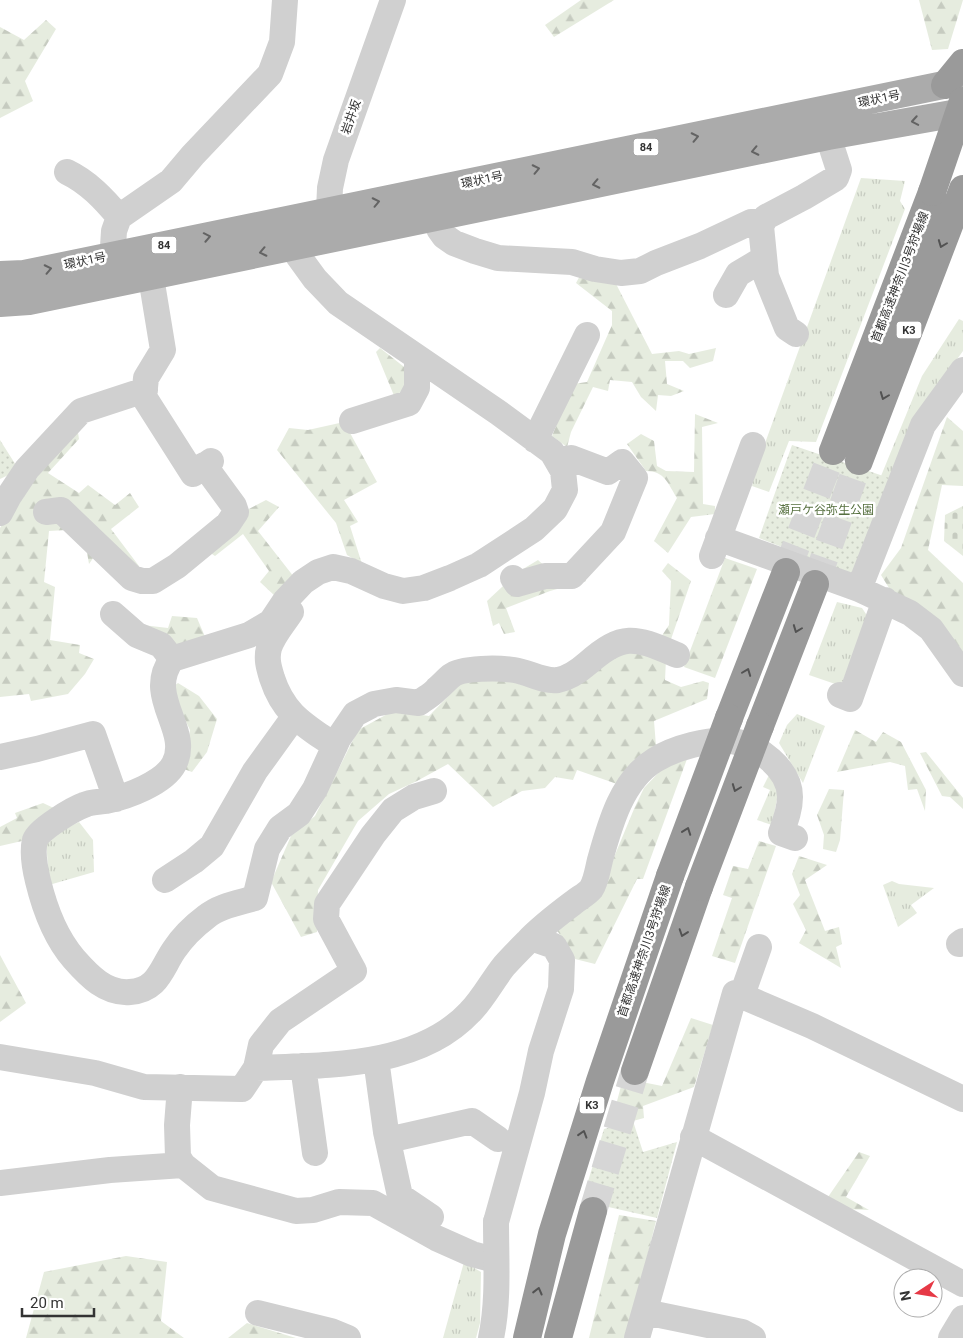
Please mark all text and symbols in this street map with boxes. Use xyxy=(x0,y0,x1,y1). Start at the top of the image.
street label: 環状1号 xyxy=(857,88,901,110)
street label: 岩井坂 xyxy=(339,98,363,136)
one-way arrow xyxy=(911,115,919,125)
one-way arrow xyxy=(690,132,699,142)
road number: 84 xyxy=(634,138,658,156)
one-way arrow xyxy=(751,145,760,156)
one-way arrow xyxy=(531,165,540,175)
street label: 環状1号 xyxy=(460,169,504,191)
one-way arrow xyxy=(592,178,601,188)
one-way arrow xyxy=(372,197,381,208)
street label: 首都高速神奈川3号狩場線 xyxy=(869,210,931,344)
one-way arrow xyxy=(203,232,212,242)
road number: 84 xyxy=(152,236,176,254)
one-way arrow xyxy=(938,239,948,248)
one-way arrow xyxy=(259,246,268,257)
street label: 環状1号 xyxy=(63,250,107,272)
one-way arrow xyxy=(44,264,53,274)
road number: K3 xyxy=(896,322,922,338)
one-way arrow xyxy=(880,391,890,400)
park label: 瀬戸ケ谷弥生公園 xyxy=(778,503,874,517)
one-way arrow xyxy=(793,624,803,633)
one-way arrow xyxy=(740,668,751,677)
one-way arrow xyxy=(732,783,743,792)
one-way arrow xyxy=(681,827,691,835)
street label: 首都高速神奈川3号狩場線 xyxy=(615,883,673,1019)
one-way arrow xyxy=(679,929,689,937)
road number: K3 xyxy=(580,1096,604,1114)
one-way arrow xyxy=(577,1131,587,1139)
north arrow xyxy=(893,1268,943,1318)
scale bar xyxy=(22,1286,95,1318)
one-way arrow xyxy=(532,1286,543,1295)
text: N xyxy=(896,1289,914,1302)
text: 20 m xyxy=(30,1294,64,1312)

